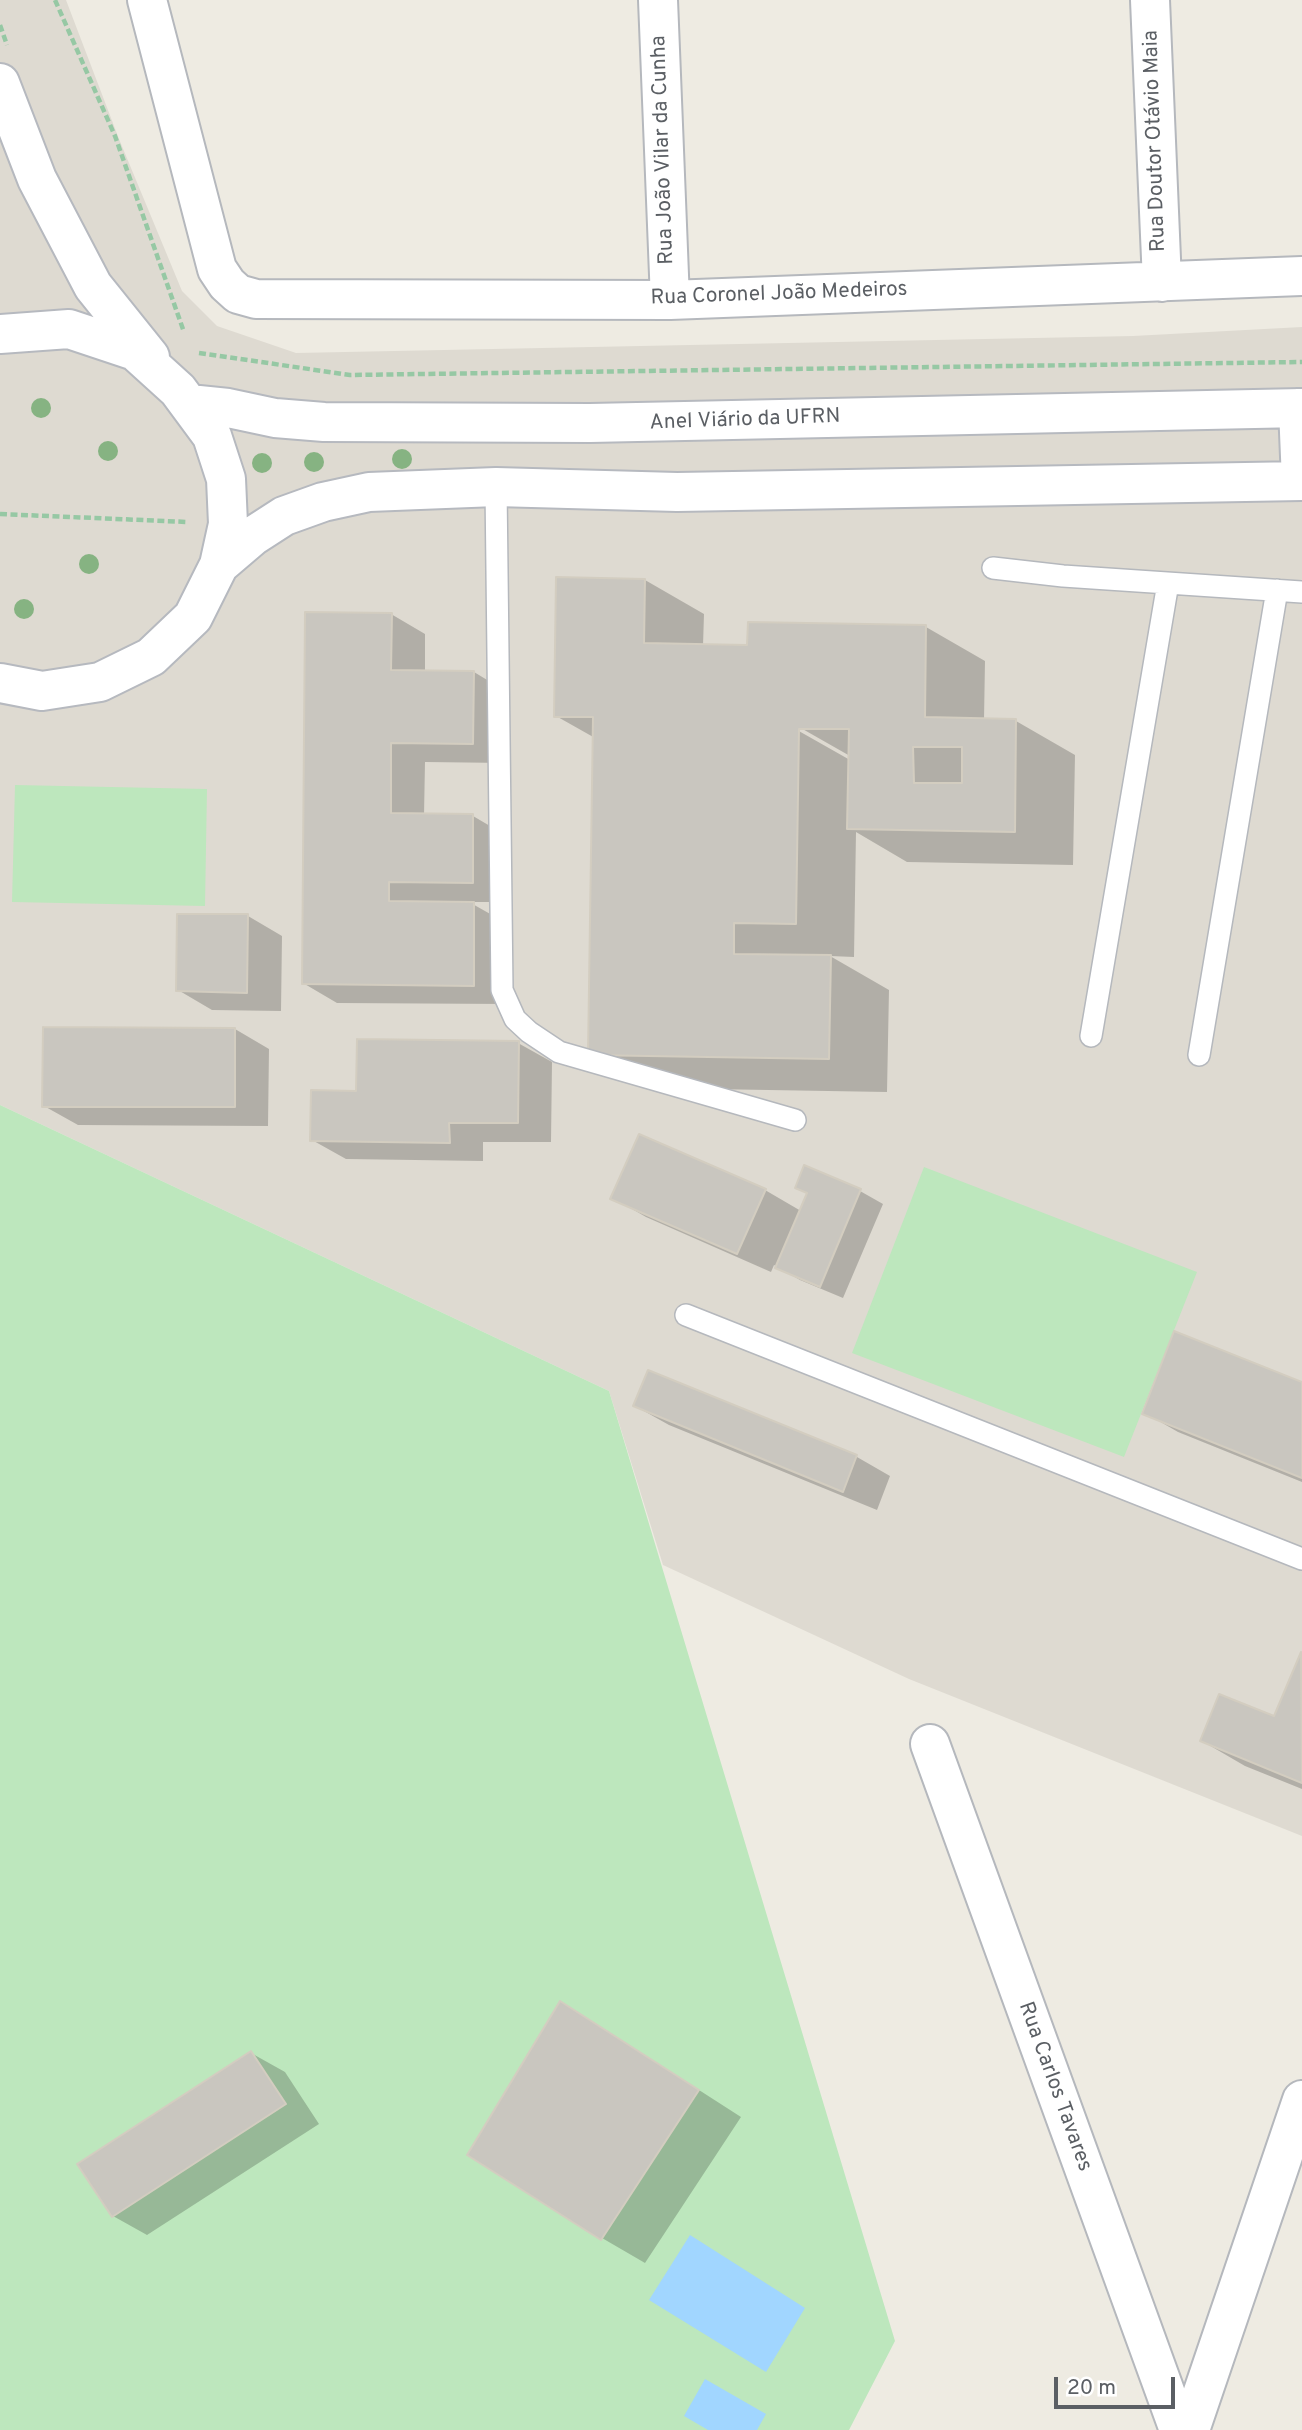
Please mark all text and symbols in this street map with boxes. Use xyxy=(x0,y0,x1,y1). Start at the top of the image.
street label: Rua Doutor Otávio Maia xyxy=(1140,30,1172,252)
street label: Rua João Vilar da Cunha xyxy=(647,35,681,265)
street label: Rua Coronel João Medeiros xyxy=(650,278,908,312)
street label: Anel Viário da UFRN xyxy=(649,405,841,437)
street label: Rua Carlos Tavares xyxy=(1012,1999,1096,2175)
scale bar xyxy=(1057,2364,1178,2408)
text: 20 m xyxy=(1067,2375,1116,2402)

